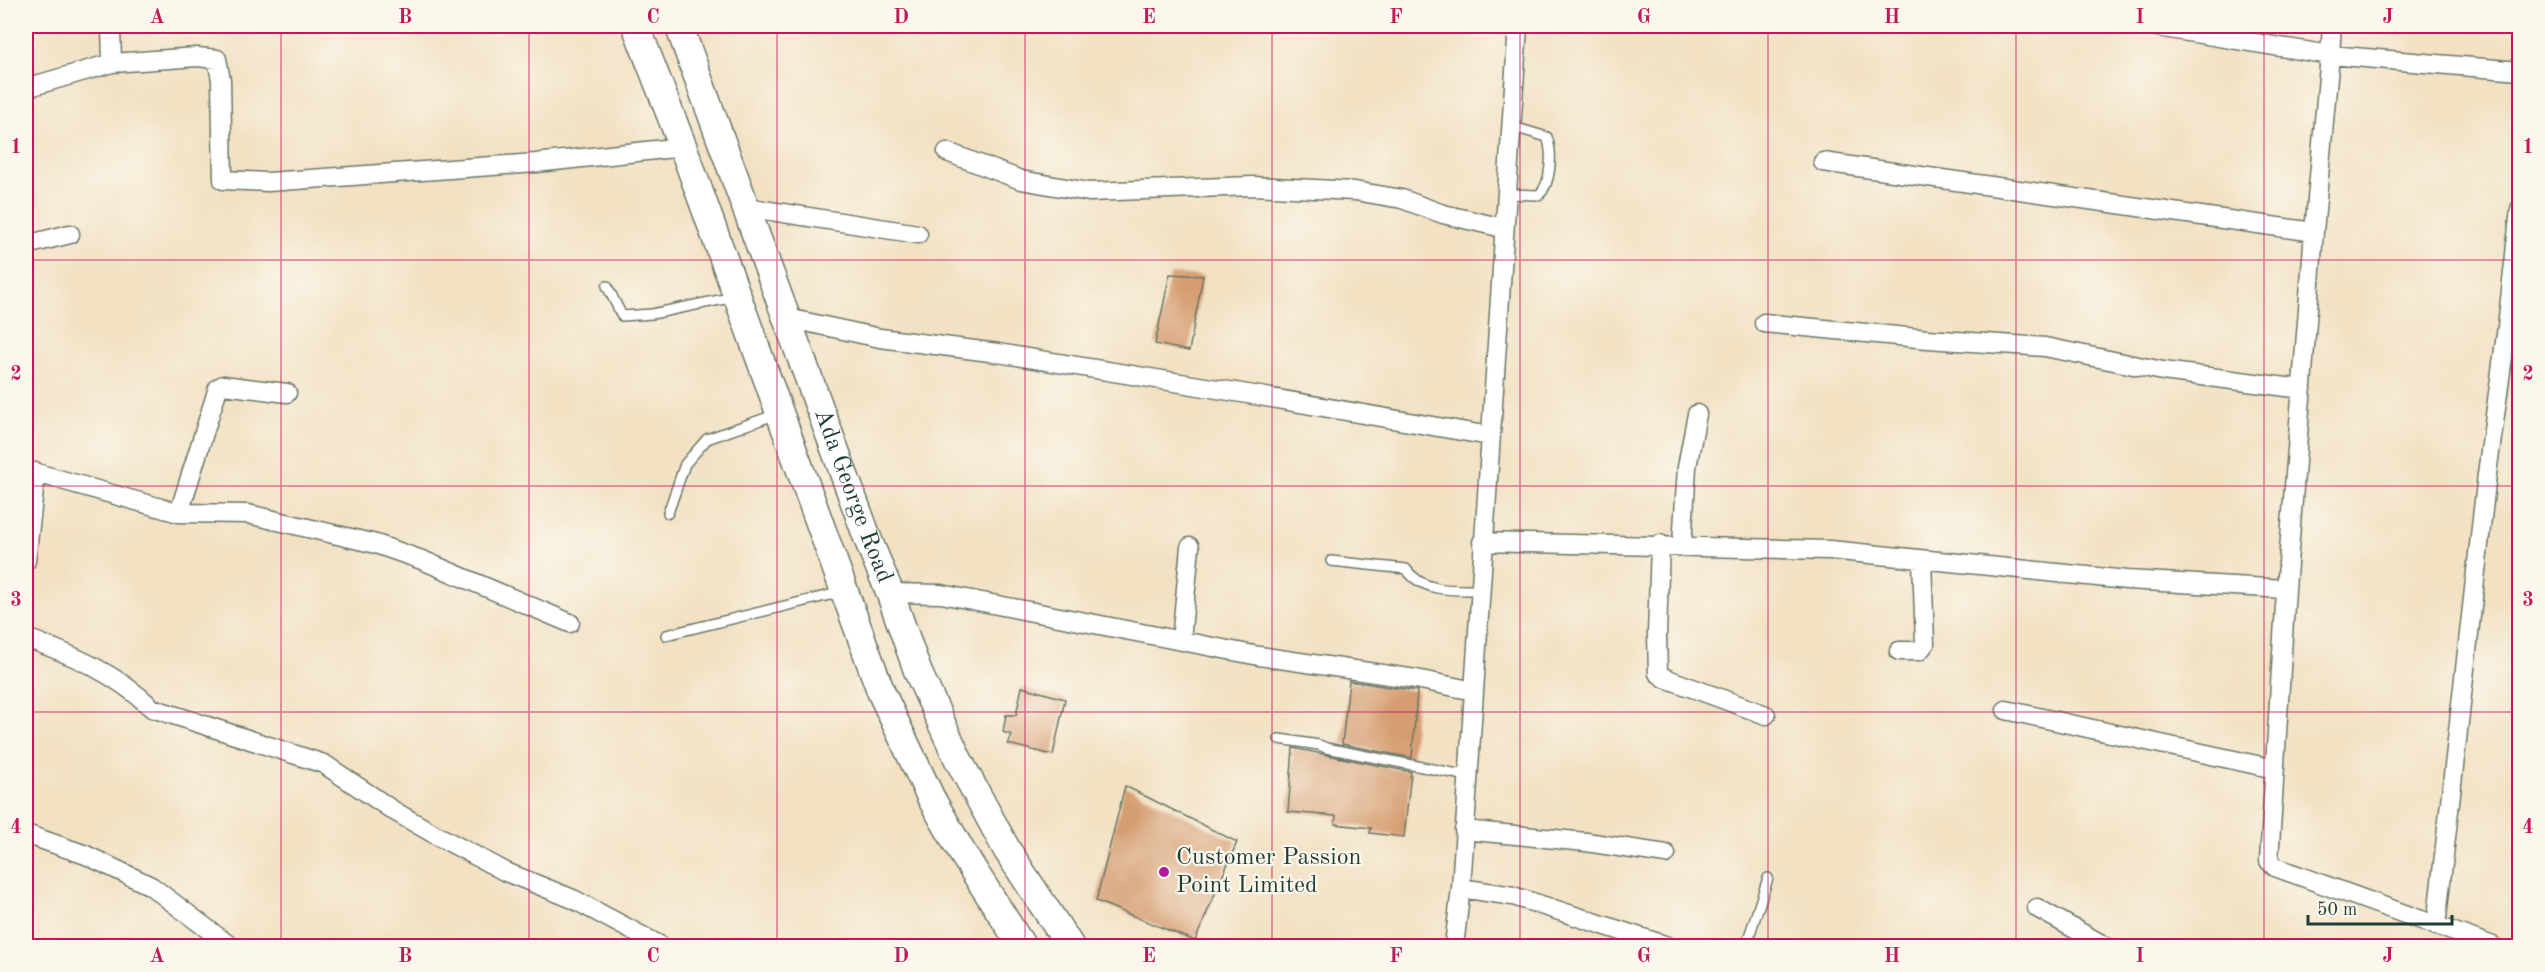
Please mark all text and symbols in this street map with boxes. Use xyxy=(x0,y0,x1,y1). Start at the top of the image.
text: A xyxy=(149,8,165,28)
text: B xyxy=(398,8,412,28)
text: C xyxy=(646,8,660,28)
text: D xyxy=(893,8,909,28)
text: E xyxy=(1142,8,1156,28)
text: F xyxy=(1389,8,1403,28)
text: G xyxy=(1637,8,1651,28)
text: H xyxy=(1884,8,1900,28)
text: I xyxy=(2136,8,2144,28)
text: J xyxy=(2383,8,2394,28)
text: 1 xyxy=(10,138,22,158)
text: 1 xyxy=(2522,138,2534,158)
text: 2 xyxy=(10,365,22,385)
text: 2 xyxy=(2522,365,2534,385)
street label: Ada George Road xyxy=(809,406,896,586)
text: 3 xyxy=(10,591,22,611)
text: 3 xyxy=(2522,591,2534,611)
text: 4 xyxy=(10,818,22,838)
text: 4 xyxy=(2522,818,2534,838)
place label: Customer Passion Point Limited xyxy=(1176,846,1362,898)
marker: Customer Passion Point Limited xyxy=(1157,865,1171,879)
scale bar xyxy=(2308,888,2452,926)
text: 50 m xyxy=(2317,901,2357,919)
text: A xyxy=(149,947,165,967)
text: B xyxy=(398,947,412,967)
text: C xyxy=(646,947,660,967)
text: D xyxy=(893,947,909,967)
text: E xyxy=(1142,947,1156,967)
text: F xyxy=(1389,947,1403,967)
text: G xyxy=(1637,947,1651,967)
text: H xyxy=(1884,947,1900,967)
text: I xyxy=(2136,947,2144,967)
text: J xyxy=(2383,947,2394,967)

